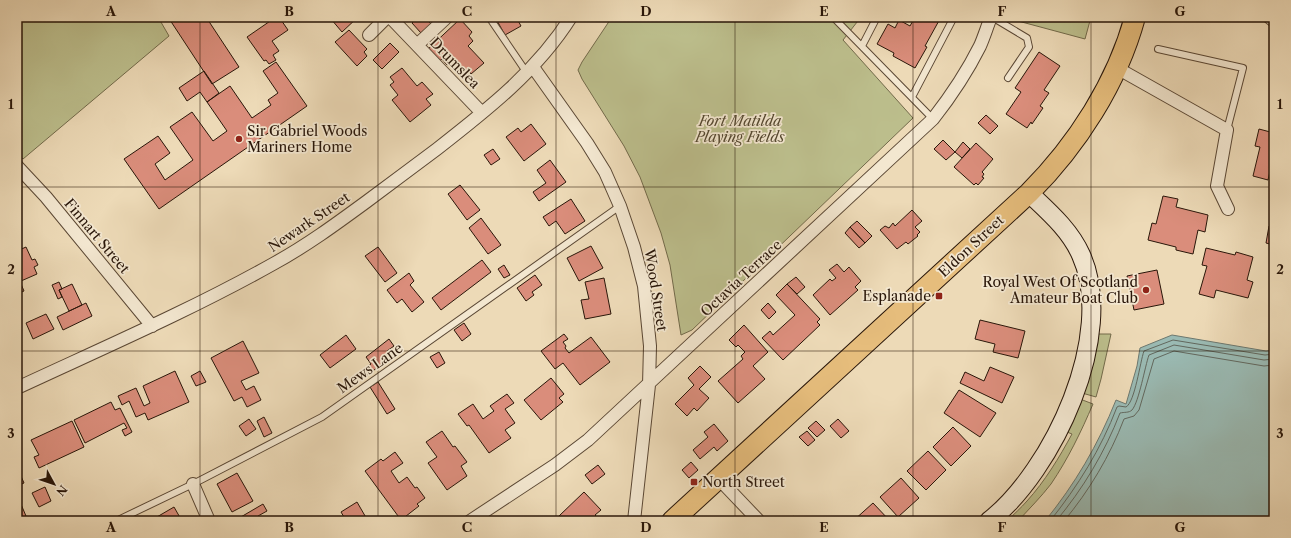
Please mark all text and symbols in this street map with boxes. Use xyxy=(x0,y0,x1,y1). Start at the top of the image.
text: A xyxy=(105,3,117,19)
text: B xyxy=(284,3,294,19)
text: C xyxy=(462,3,472,19)
text: D xyxy=(640,3,652,19)
text: E xyxy=(819,3,829,19)
text: F xyxy=(998,3,1007,19)
text: G xyxy=(1174,3,1186,19)
street label: Drumslea xyxy=(426,34,484,93)
text: 1 xyxy=(8,96,14,112)
text: 1 xyxy=(1277,96,1283,112)
park label: Fort Matilda Playing Fields xyxy=(694,112,786,146)
place label: Sir Gabriel Woods Mariners Home xyxy=(247,122,367,156)
marker: Sir Gabriel Woods Mariners Home xyxy=(234,134,244,144)
street label: Newark Street xyxy=(265,188,353,256)
street label: Finnart Street xyxy=(60,195,134,277)
street label: Eldon Street xyxy=(934,211,1008,281)
street label: Octavia Terrace xyxy=(697,236,786,320)
street label: Wood Street xyxy=(640,246,671,333)
text: 2 xyxy=(7,261,15,277)
text: 2 xyxy=(1276,261,1284,277)
place label: Royal West Of Scotland Amateur Boat Club xyxy=(982,273,1138,307)
marker: Royal West Of Scotland Amateur Boat Club xyxy=(1141,285,1151,295)
place label: Esplanade xyxy=(863,287,931,305)
marker: Esplanade xyxy=(934,291,944,301)
street label: Mews Lane xyxy=(334,339,406,397)
text: 3 xyxy=(7,425,15,441)
text: 3 xyxy=(1276,425,1284,441)
north arrow xyxy=(34,464,74,504)
place label: North Street xyxy=(702,473,785,491)
marker: North Street xyxy=(689,477,699,487)
text: N xyxy=(53,482,70,499)
text: A xyxy=(105,519,117,535)
text: B xyxy=(284,519,294,535)
text: C xyxy=(462,519,472,535)
text: D xyxy=(640,519,652,535)
text: E xyxy=(819,519,829,535)
text: F xyxy=(998,519,1007,535)
text: G xyxy=(1174,519,1186,535)

